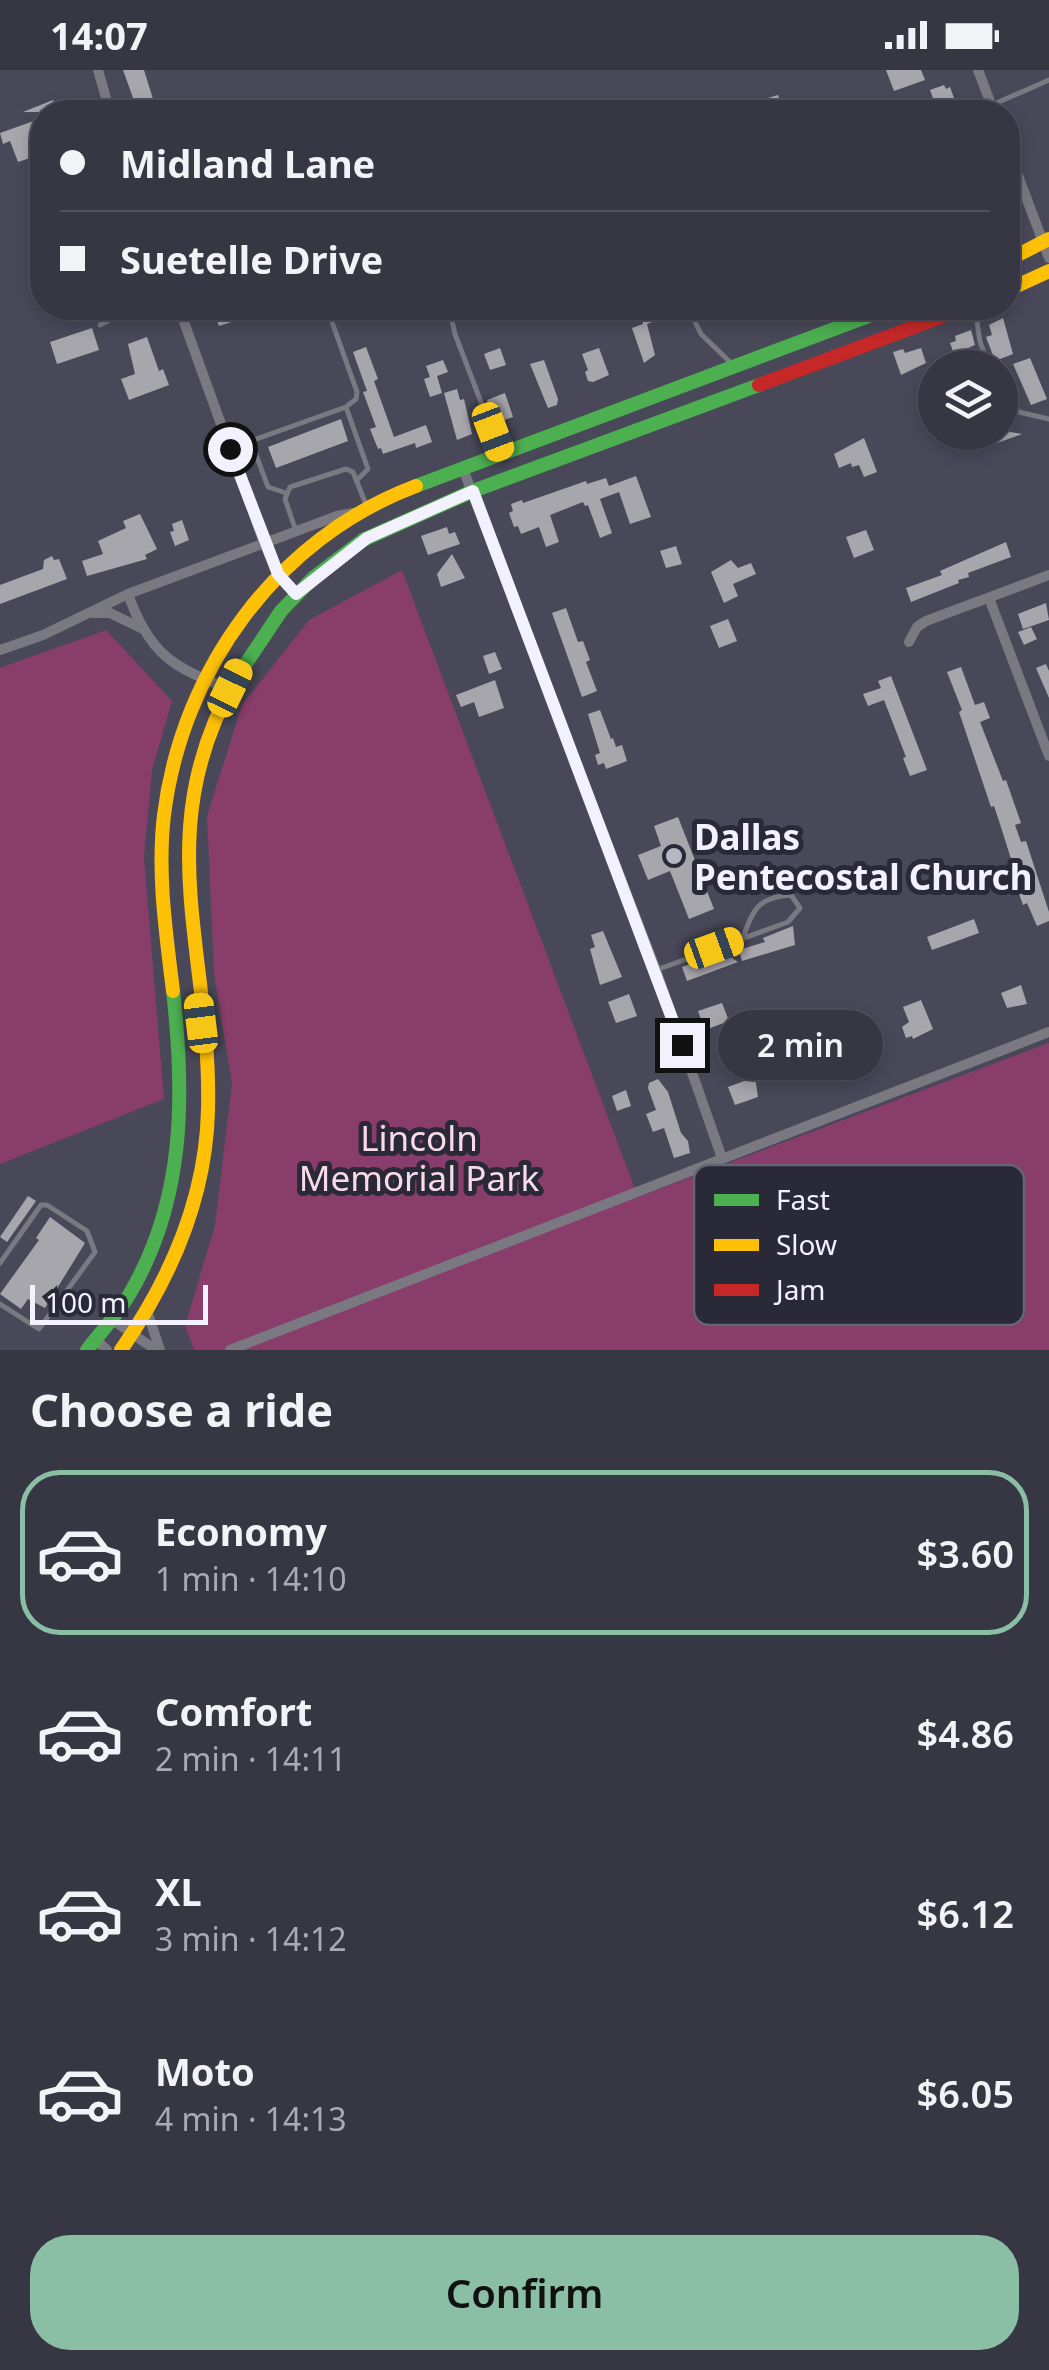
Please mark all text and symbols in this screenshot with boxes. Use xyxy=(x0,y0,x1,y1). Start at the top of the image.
text: 14:07 xyxy=(50,9,148,61)
text: Midland Lane xyxy=(120,137,375,189)
text: Suetelle Drive xyxy=(120,233,383,285)
map controls xyxy=(918,350,1018,450)
button: layers xyxy=(918,350,1018,450)
car xyxy=(468,399,518,465)
route start xyxy=(208,427,253,472)
car xyxy=(203,654,257,722)
place label: Dallas Pentecostal Church xyxy=(694,813,1032,900)
marker: Dallas Pentecostal Church xyxy=(663,845,685,867)
car xyxy=(681,924,747,972)
car xyxy=(182,991,220,1055)
callout: 2 min xyxy=(717,1010,882,1080)
route end xyxy=(660,1023,705,1068)
text: 2 min xyxy=(757,1023,844,1066)
park label: Lincoln Memorial Park xyxy=(299,1114,540,1201)
legend xyxy=(694,1165,1024,1325)
text: Fast xyxy=(776,1180,830,1218)
text: Slow xyxy=(776,1225,837,1263)
text: Jam xyxy=(773,1270,826,1308)
scale bar xyxy=(30,1280,208,1324)
text: 100 m xyxy=(45,1283,127,1321)
text: Choose a ride xyxy=(30,1379,333,1440)
text: Economy xyxy=(155,1505,327,1557)
icon: car xyxy=(35,1508,125,1598)
text: $3.60 xyxy=(917,1527,1014,1579)
text: 1 min · 14:10 xyxy=(155,1557,347,1600)
text: Comfort xyxy=(155,1685,312,1737)
icon: car xyxy=(35,1688,125,1778)
text: $4.86 xyxy=(917,1707,1014,1759)
text: 2 min · 14:11 xyxy=(155,1737,347,1780)
text: XL xyxy=(155,1865,202,1917)
icon: car xyxy=(35,1868,125,1958)
text: $6.12 xyxy=(917,1887,1014,1939)
text: 3 min · 14:12 xyxy=(155,1917,347,1960)
text: Moto xyxy=(155,2045,255,2097)
icon: car xyxy=(35,2048,125,2138)
text: $6.05 xyxy=(917,2067,1014,2119)
text: 4 min · 14:13 xyxy=(155,2097,347,2140)
button: Confirm xyxy=(30,2235,1019,2350)

